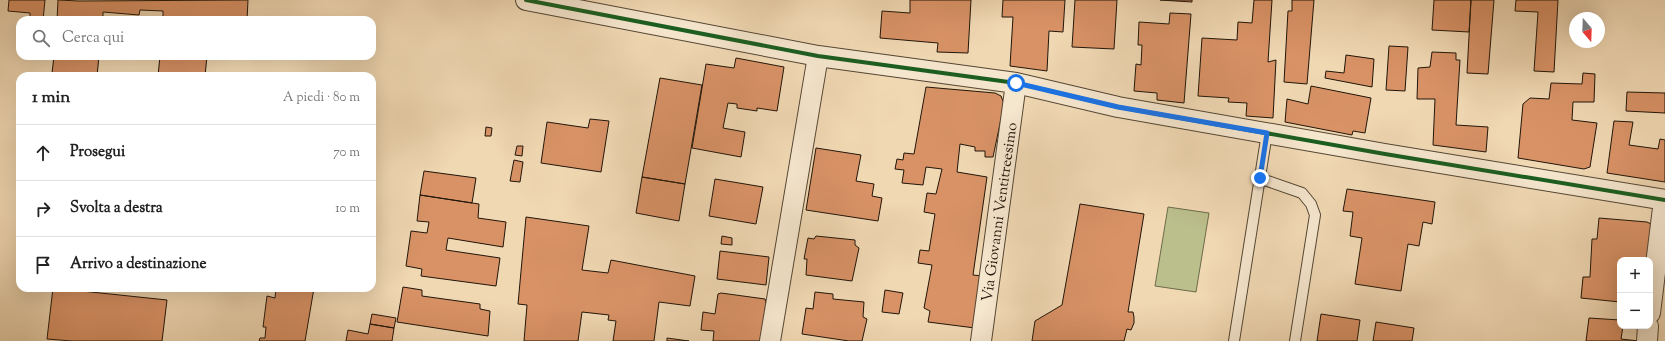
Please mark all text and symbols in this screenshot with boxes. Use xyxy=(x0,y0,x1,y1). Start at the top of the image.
north arrow xyxy=(1569,12,1605,48)
search box xyxy=(16,16,376,60)
icon: search xyxy=(30,27,52,49)
text: Cerca qui xyxy=(62,28,124,49)
route start xyxy=(1007,74,1025,92)
text: 1 min xyxy=(32,86,70,110)
text: A piedi · 80 m xyxy=(283,89,360,107)
street label: Via Giovanni Ventitreesimo xyxy=(978,121,1023,303)
icon: ahead xyxy=(32,142,54,164)
text: Prosegui xyxy=(70,142,125,163)
text: 70 m xyxy=(333,144,360,162)
route end xyxy=(1251,169,1269,187)
icon: right xyxy=(32,198,54,220)
text: Svolta a destra xyxy=(70,198,163,219)
text: 10 m xyxy=(335,200,360,218)
icon: arrive xyxy=(32,254,54,276)
text: Arrivo a destinazione xyxy=(70,254,206,275)
map controls xyxy=(1617,257,1653,329)
button: + xyxy=(1617,257,1653,293)
button: − xyxy=(1617,293,1653,329)

